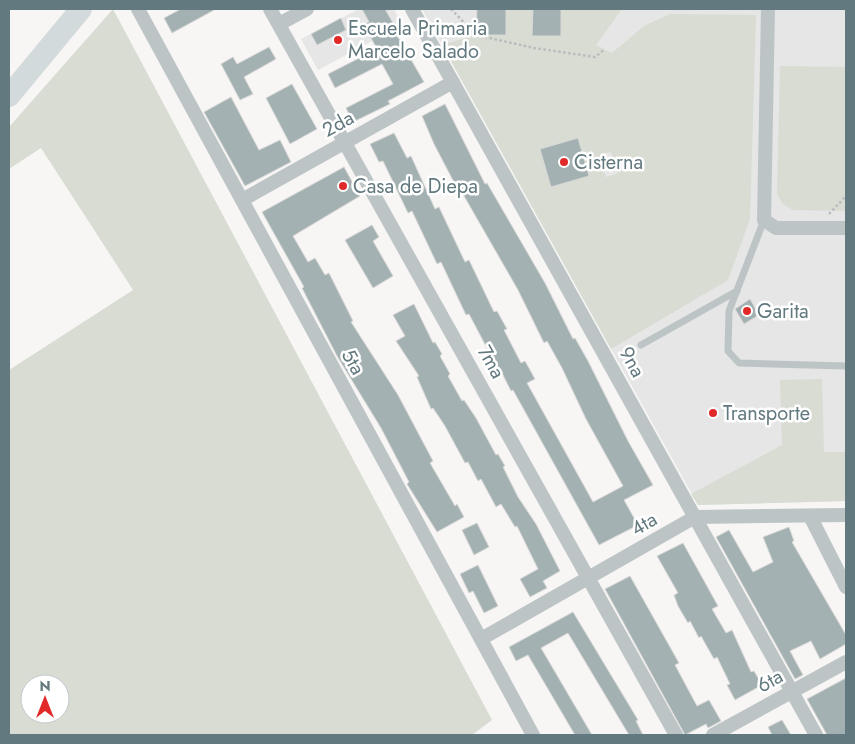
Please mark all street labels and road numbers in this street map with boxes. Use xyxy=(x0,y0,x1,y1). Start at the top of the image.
street label: 2da xyxy=(317,103,359,145)
street label: 7ma xyxy=(470,340,512,384)
street label: 9na xyxy=(612,341,652,383)
street label: 5ta xyxy=(334,344,372,380)
street label: 4ta xyxy=(625,505,663,543)
street label: 6ta xyxy=(752,662,788,700)

